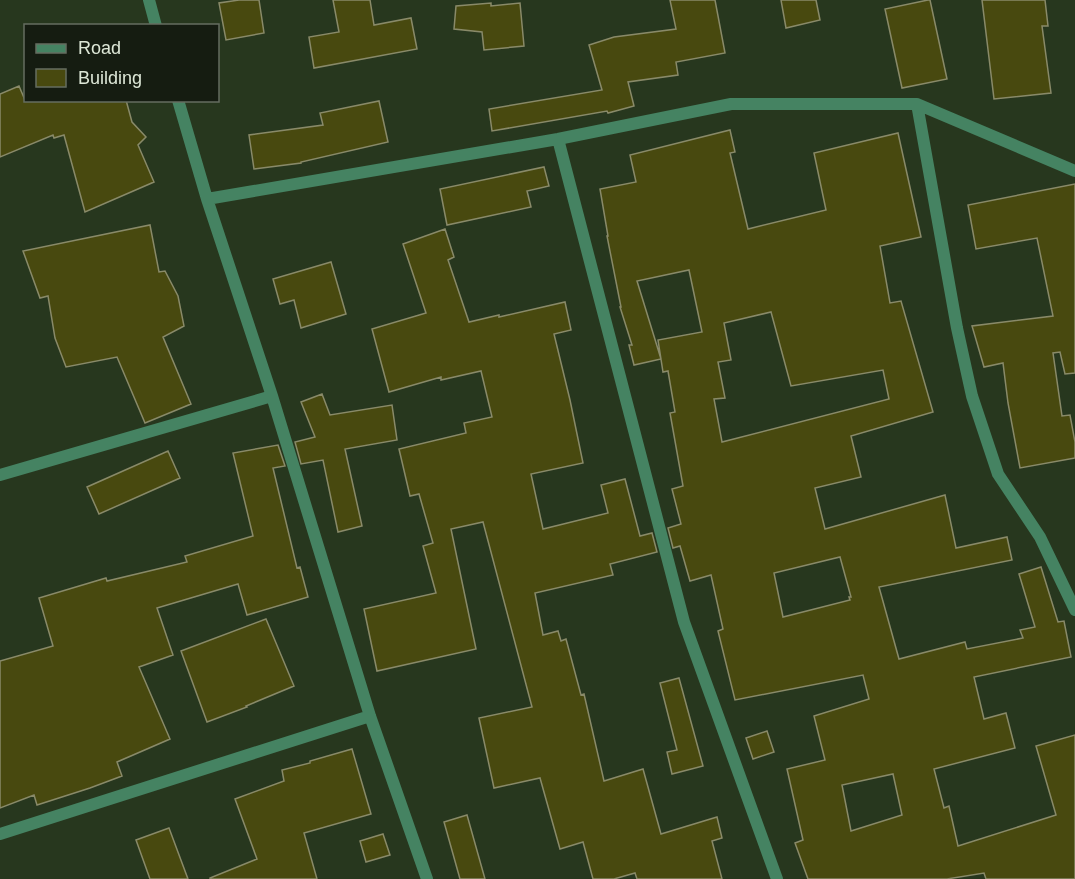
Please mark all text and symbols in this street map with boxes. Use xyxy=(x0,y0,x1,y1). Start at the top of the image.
legend xyxy=(24,24,219,102)
text: Road xyxy=(78,38,121,58)
text: Building xyxy=(78,68,142,88)

